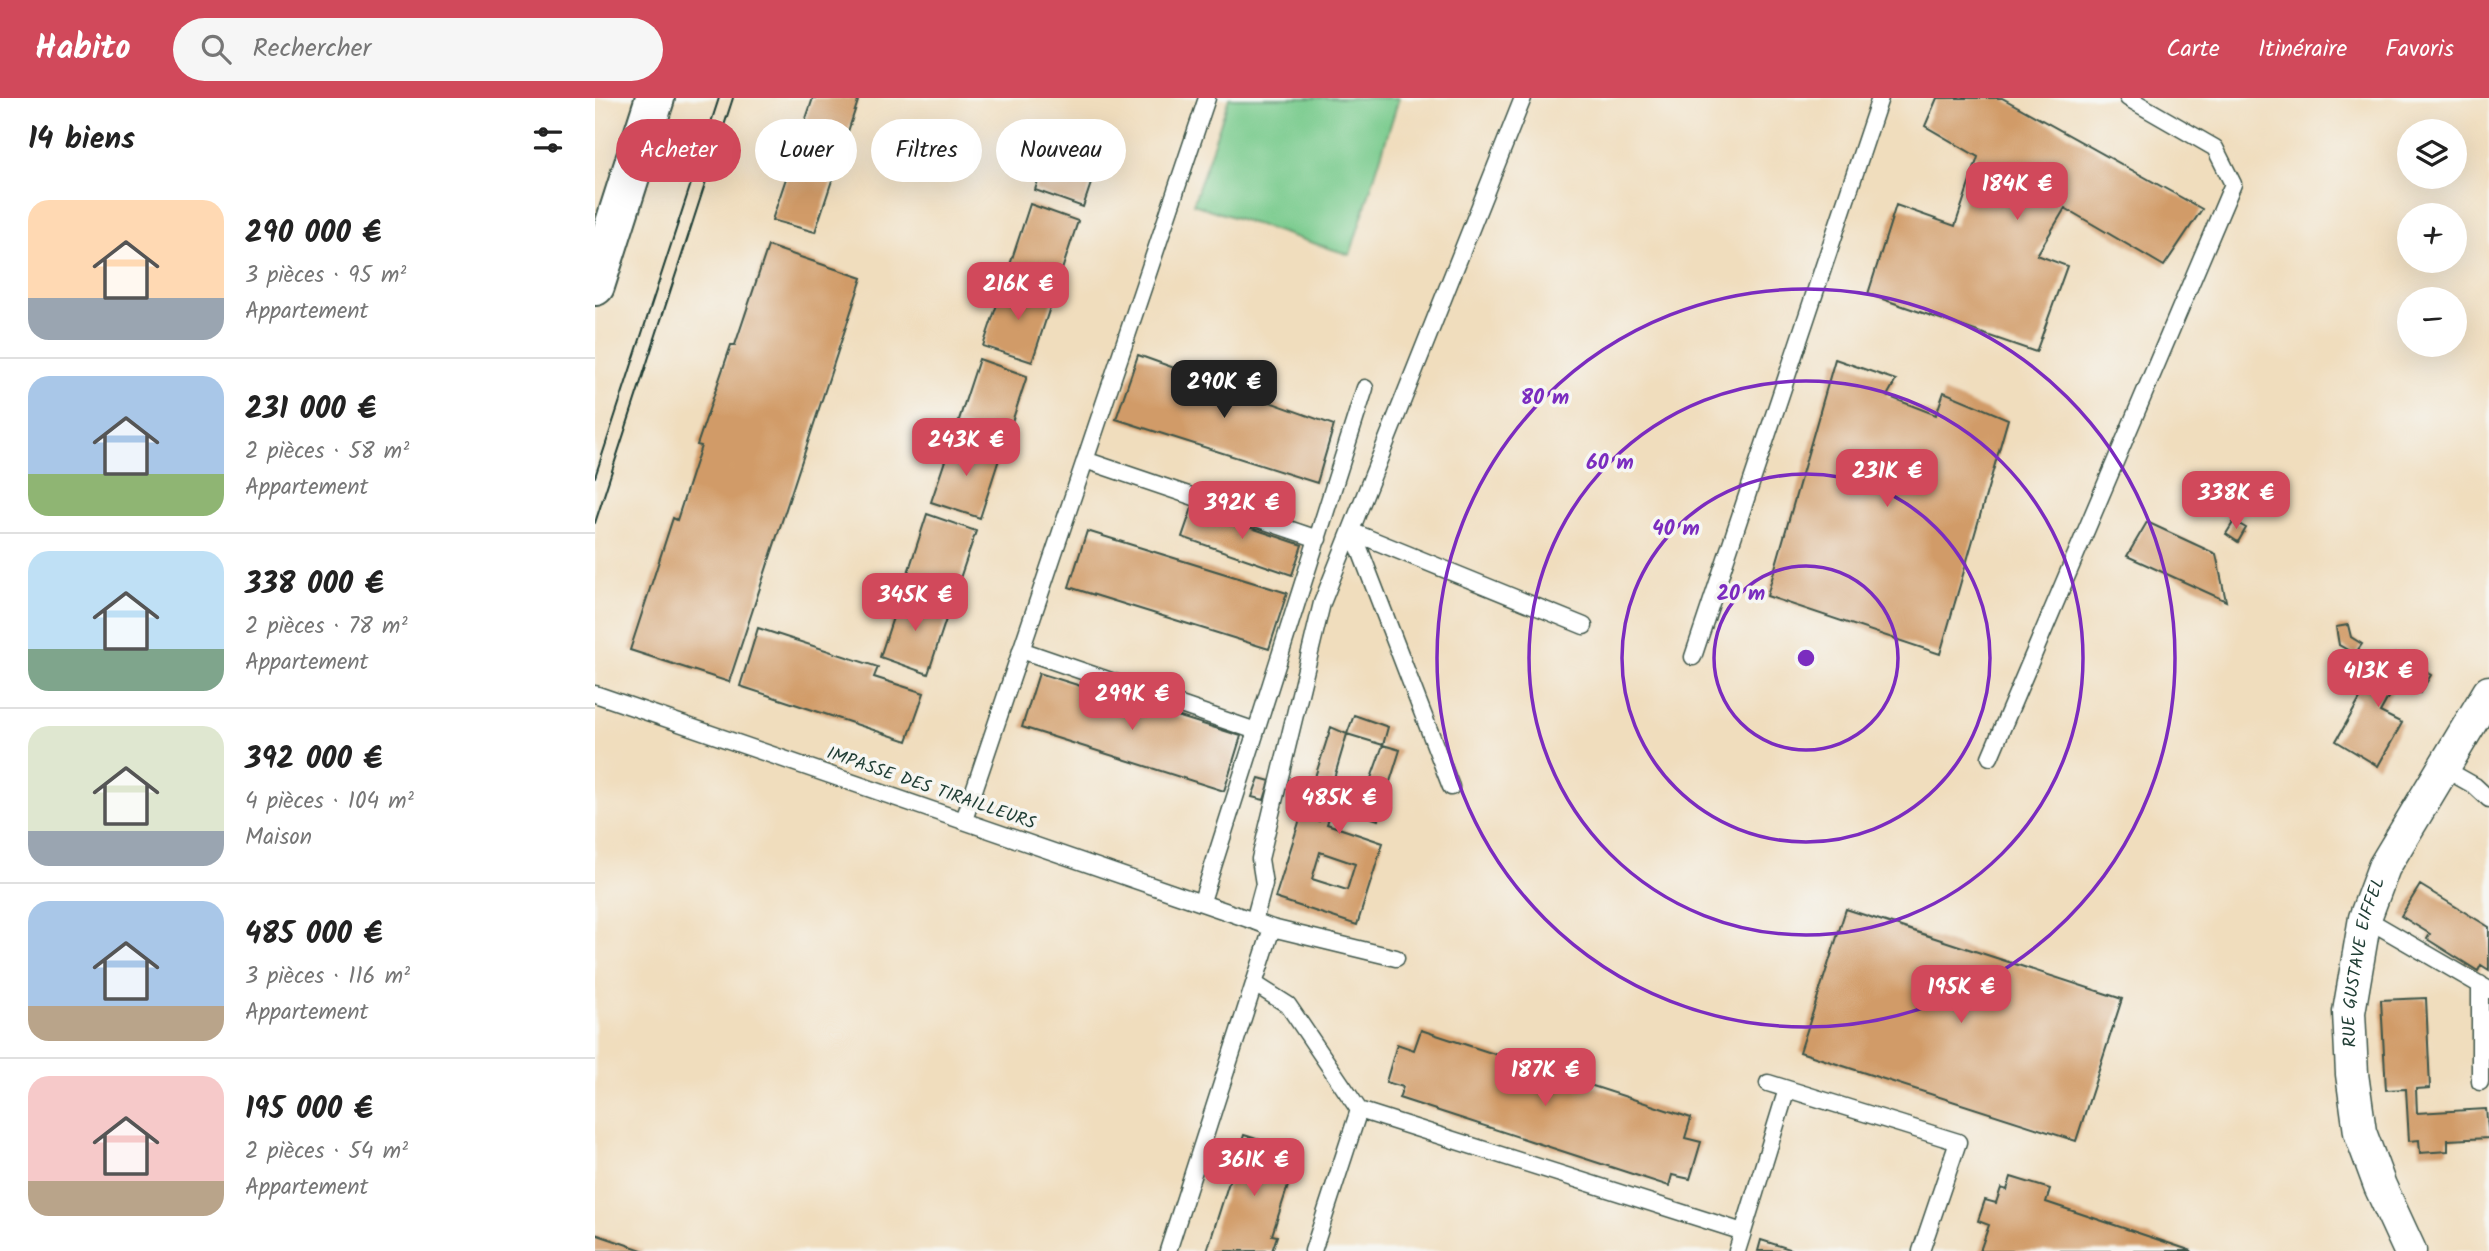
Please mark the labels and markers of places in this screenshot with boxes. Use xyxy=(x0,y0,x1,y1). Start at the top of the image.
pin: 184K € xyxy=(1960,162,2074,222)
pin: 216K € xyxy=(961,262,1075,322)
pin: 290K € xyxy=(1167,360,1281,420)
pin: 243K € xyxy=(909,418,1023,478)
pin: 231K € xyxy=(1830,450,1944,509)
pin: 338K € xyxy=(2179,472,2293,531)
pin: 392K € xyxy=(1185,482,1299,541)
pin: 345K € xyxy=(858,574,972,633)
centre of rings xyxy=(1794,646,1818,670)
pin: 413K € xyxy=(2321,650,2435,709)
pin: 299K € xyxy=(1075,672,1189,732)
pin: 485K € xyxy=(1282,776,1396,836)
pin: 195K € xyxy=(1904,965,2018,1025)
pin: 187K € xyxy=(1488,1048,1602,1108)
pin: 361K € xyxy=(1197,1138,1311,1198)

